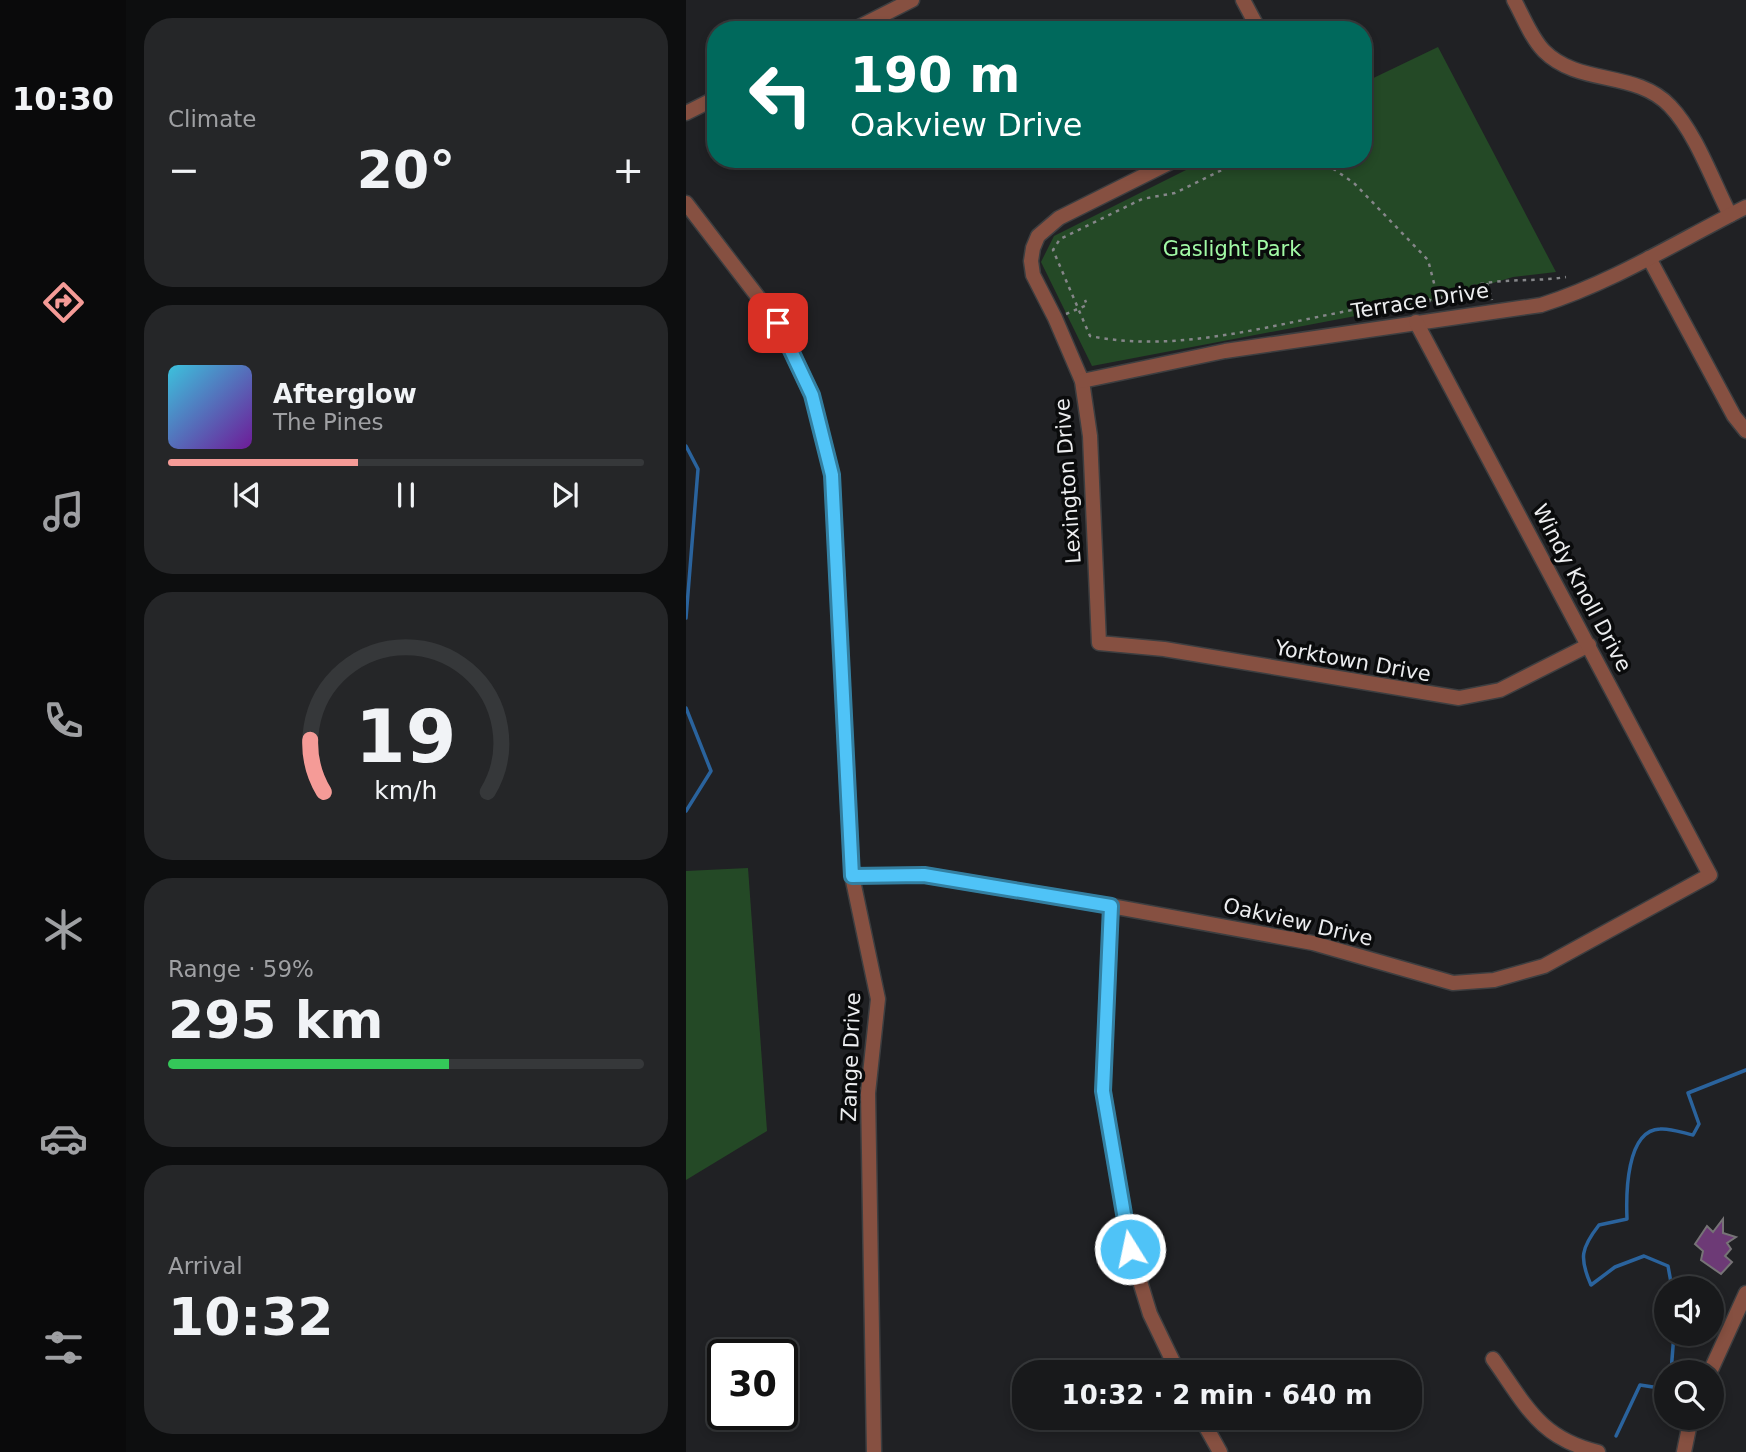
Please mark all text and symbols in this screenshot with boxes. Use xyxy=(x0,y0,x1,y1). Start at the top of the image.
text: 190 m xyxy=(850,47,1020,104)
icon: left xyxy=(735,49,826,140)
text: 10:30 xyxy=(12,80,114,118)
text: Climate xyxy=(168,106,257,132)
text: Oakview Drive xyxy=(850,106,1083,144)
text: 20° xyxy=(357,140,455,200)
text: − xyxy=(168,148,200,192)
text: + xyxy=(612,148,644,192)
park label: Gaslight Park xyxy=(1163,237,1302,261)
icon: directions xyxy=(39,278,88,327)
street label: Terrace Drive xyxy=(1348,278,1491,324)
pin xyxy=(748,293,808,353)
icon: arrive xyxy=(759,304,797,342)
text: Afterglow xyxy=(273,379,417,409)
street label: Lexington Drive xyxy=(1050,397,1086,565)
text: The Pines xyxy=(273,409,384,435)
icon: previous xyxy=(228,476,266,514)
icon: pause xyxy=(387,476,425,514)
icon: next xyxy=(546,476,584,514)
icon: music xyxy=(39,487,88,536)
street label: Windy Knoll Drive xyxy=(1528,500,1636,676)
street label: Yorktown Drive xyxy=(1272,635,1433,687)
text: 19 xyxy=(355,694,457,779)
icon: phone xyxy=(39,696,88,745)
text: km/h xyxy=(374,776,438,805)
street label: Oakview Drive xyxy=(1221,893,1375,951)
icon: climate xyxy=(39,905,88,954)
text: Range · 59% xyxy=(168,956,314,982)
text: 295 km xyxy=(168,990,383,1050)
street label: Zange Drive xyxy=(837,992,865,1122)
icon: car xyxy=(39,1114,88,1163)
position arrow xyxy=(1093,1212,1167,1286)
text: Arrival xyxy=(168,1253,243,1279)
map controls xyxy=(1654,1276,1724,1430)
button: sound xyxy=(1654,1276,1724,1346)
text: 10:32 xyxy=(168,1287,334,1347)
icon: filters xyxy=(39,1323,88,1372)
speed limit sign: 30 xyxy=(707,1339,798,1430)
button: search xyxy=(1654,1360,1724,1430)
text: 10:32 · 2 min · 640 m xyxy=(1062,1380,1372,1410)

